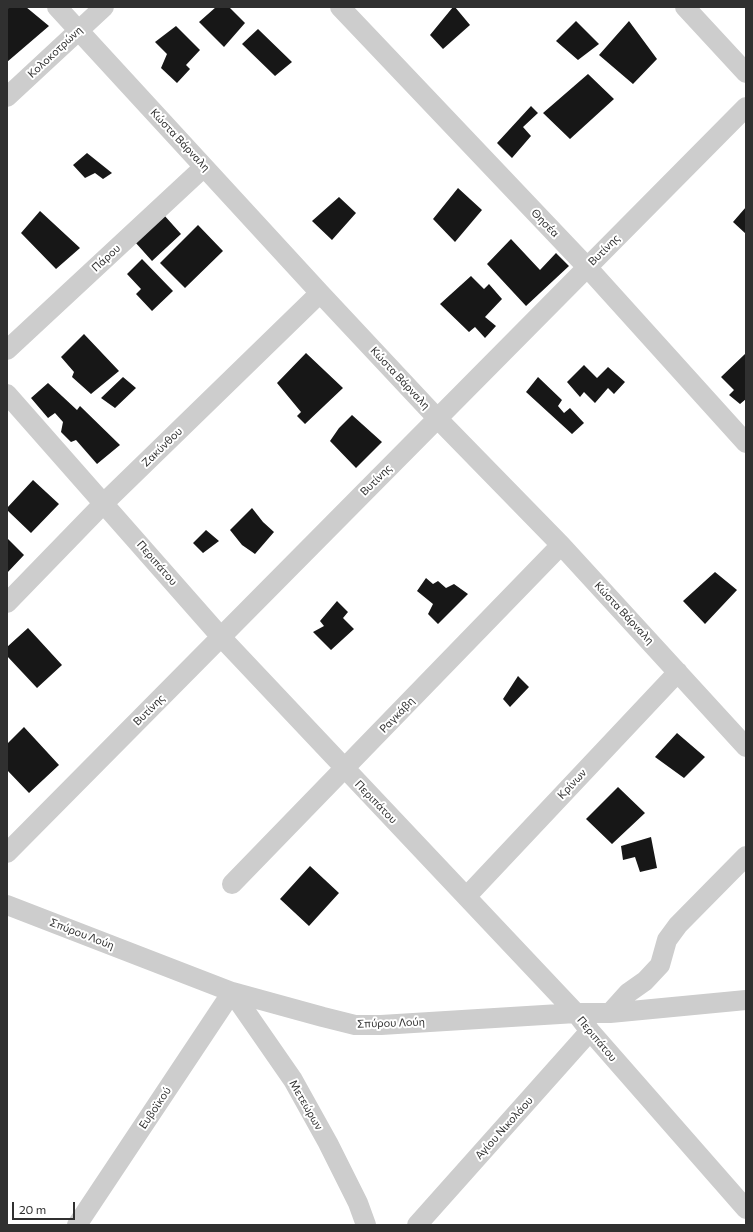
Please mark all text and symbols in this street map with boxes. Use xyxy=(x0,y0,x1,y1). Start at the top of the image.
street label: Κολοκοτρώνη xyxy=(25,23,85,81)
street label: Κώστα Βάρναλη xyxy=(148,106,212,174)
street label: Θησέα xyxy=(528,206,562,240)
street label: Βυτίνης xyxy=(586,232,622,268)
street label: Πάρου xyxy=(89,242,123,274)
street label: Κώστα Βάρναλη xyxy=(368,344,432,412)
street label: Ζακύνθου xyxy=(139,425,185,469)
street label: Βυτίνης xyxy=(358,462,394,498)
street label: Περιπάτου xyxy=(134,538,180,588)
street label: Κώστα Βάρναλη xyxy=(592,579,656,647)
street label: Βυτίνης xyxy=(131,692,167,728)
street label: Ραγκάβη xyxy=(377,694,417,736)
street label: Κρίνων xyxy=(555,766,589,802)
street label: Περιπάτου xyxy=(352,778,400,826)
street label: Σπύρου Λούη xyxy=(48,916,116,952)
street label: Περιπάτου xyxy=(574,1014,620,1064)
street label: Σπύρου Λούη xyxy=(357,1015,425,1031)
street label: Μετεώρων xyxy=(286,1078,326,1132)
street label: Ευβοϊκού xyxy=(136,1085,174,1131)
street label: Αγίου Νικολάου xyxy=(472,1094,536,1162)
scale bar xyxy=(14,1194,77,1220)
text: 20 m xyxy=(19,1202,46,1216)

